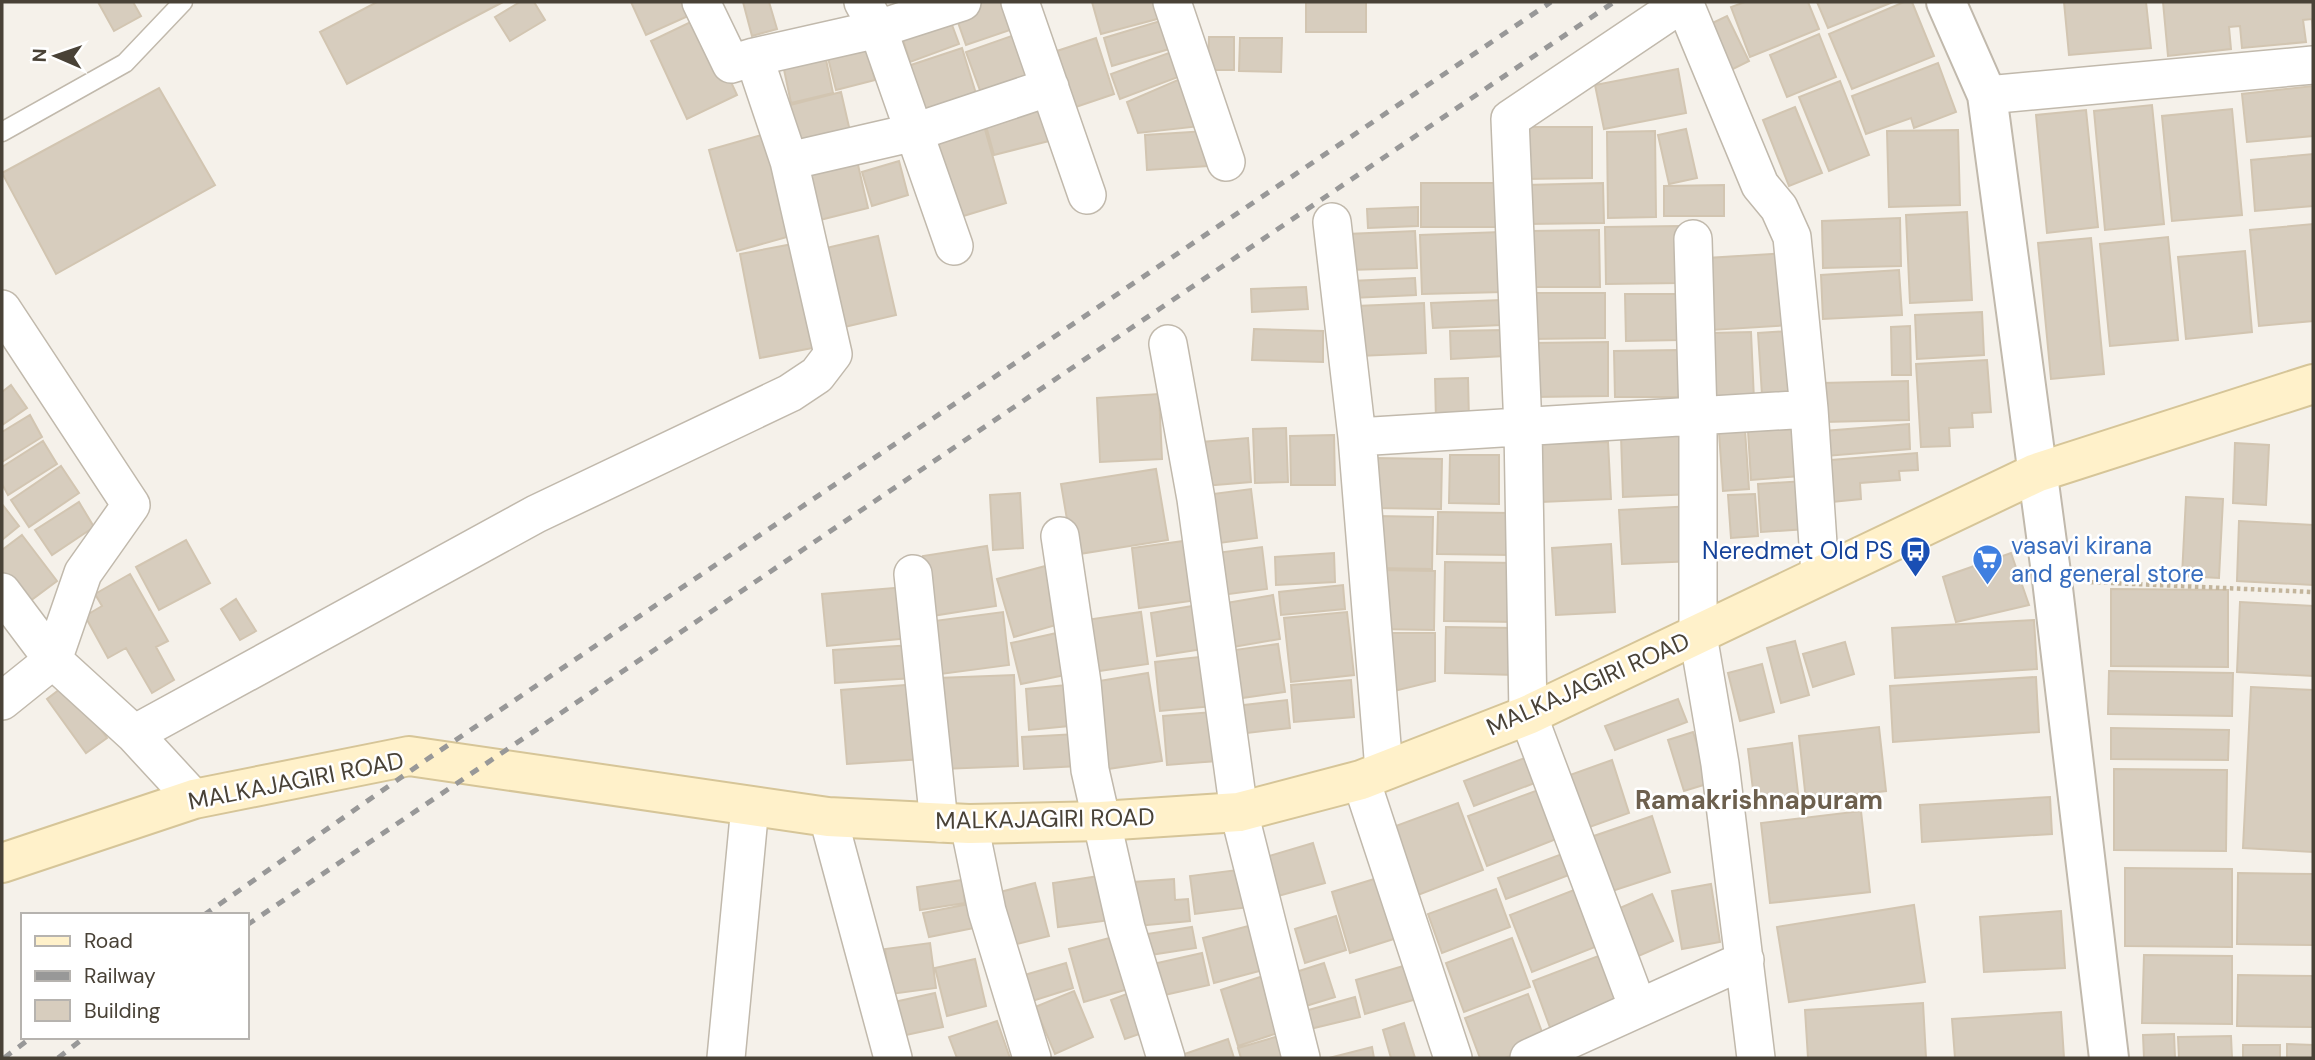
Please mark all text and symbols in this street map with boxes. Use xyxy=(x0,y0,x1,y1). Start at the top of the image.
north arrow xyxy=(21,21,91,91)
text: N xyxy=(27,48,52,63)
place label: vasavi kirana and general store xyxy=(2011,530,2204,589)
bus stop icon: Neredmet Old PS xyxy=(1899,534,1933,578)
place label: Neredmet Old PS xyxy=(1702,535,1893,566)
supermarket icon: vasavi kirana and general store xyxy=(1971,543,2005,587)
street label: MALKAJAGIRI ROAD xyxy=(1481,625,1694,742)
street label: MALKAJAGIRI ROAD xyxy=(185,744,406,817)
district label: Ramakrishnapuram xyxy=(1635,783,1883,817)
street label: MALKAJAGIRI ROAD xyxy=(935,801,1155,836)
legend xyxy=(21,913,248,1039)
text: Road xyxy=(84,927,133,955)
text: Railway xyxy=(84,962,156,990)
text: Building xyxy=(84,997,161,1025)

